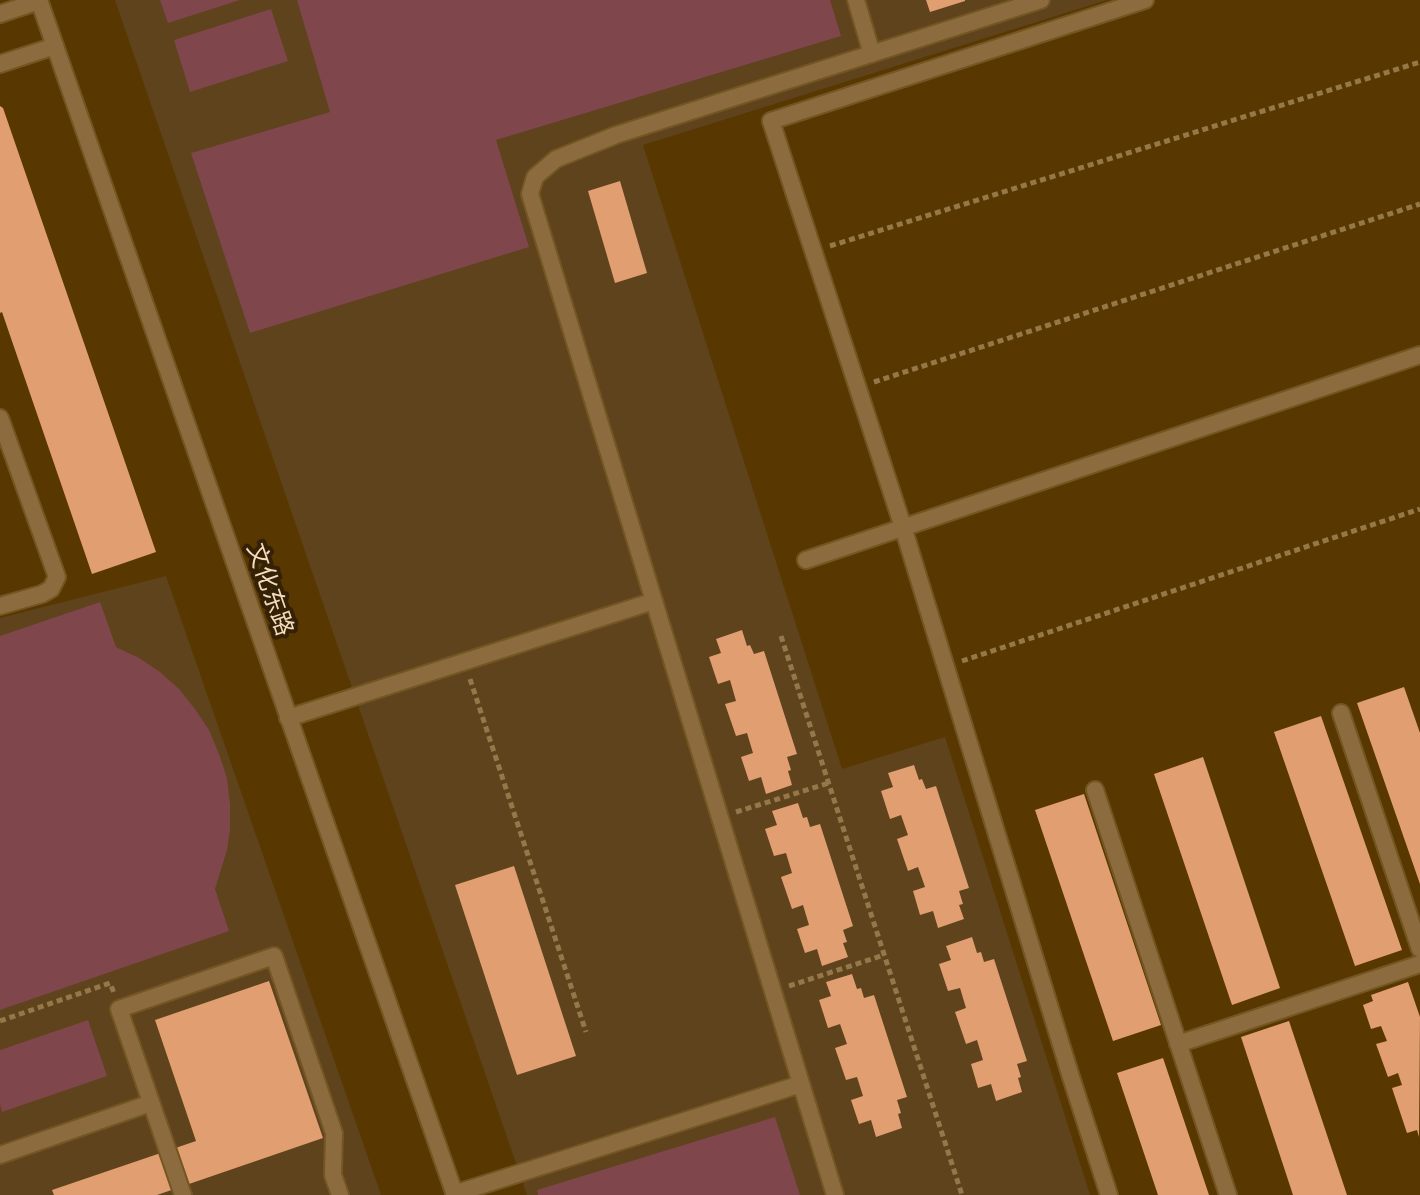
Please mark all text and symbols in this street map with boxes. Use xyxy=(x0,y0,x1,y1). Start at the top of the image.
street label: 文化东路 xyxy=(240,540,298,640)

